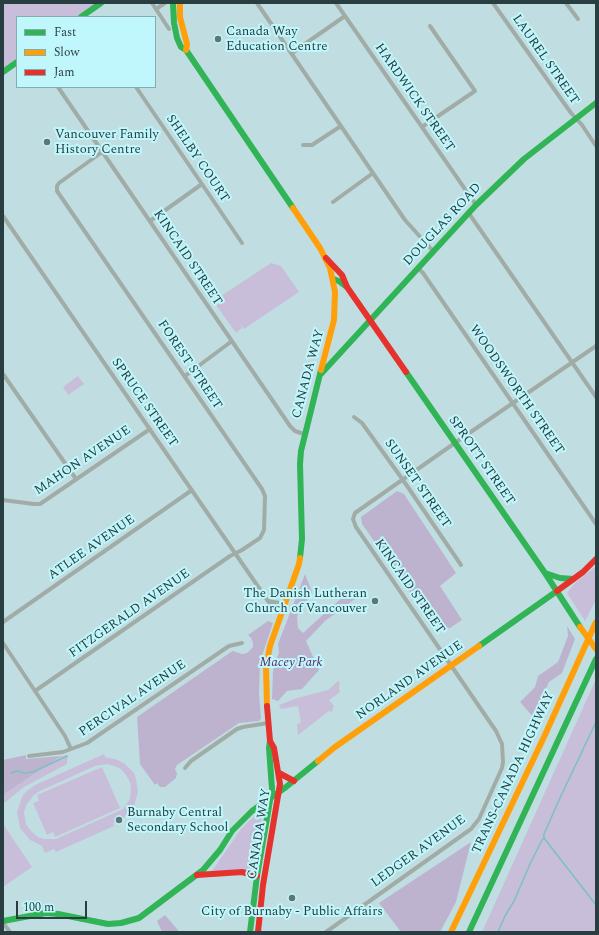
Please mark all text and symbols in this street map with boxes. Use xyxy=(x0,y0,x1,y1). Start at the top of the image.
street label: LAUREL STREET xyxy=(508,12,582,108)
legend xyxy=(16,16,156,88)
text: Fast xyxy=(54,23,76,42)
place label: Canada Way Education Centre xyxy=(226,24,328,55)
marker: Canada Way Education Centre xyxy=(213,34,223,44)
street label: HARDWICK STREET xyxy=(371,41,457,155)
text: Slow xyxy=(54,43,79,62)
text: Jam xyxy=(54,63,75,82)
street label: SHELBY COURT xyxy=(162,112,232,206)
place label: Vancouver Family History Centre xyxy=(55,127,159,158)
marker: Vancouver Family History Centre xyxy=(42,137,52,147)
street label: DOUGLAS ROAD xyxy=(401,180,485,270)
street label: KINCAID STREET xyxy=(149,207,225,309)
street label: FOREST STREET xyxy=(153,317,225,413)
street label: WOODSWORTH STREET xyxy=(465,322,567,458)
street label: CANADA WAY xyxy=(290,328,328,420)
street label: SPRUCE STREET xyxy=(107,355,181,451)
street label: SPROTT STREET xyxy=(444,413,518,509)
street label: MAHON AVENUE xyxy=(32,423,134,499)
street label: SUNSET STREET xyxy=(380,436,454,532)
street label: ATLEE AVENUE xyxy=(46,512,138,584)
street label: KINCAID STREET xyxy=(370,537,448,637)
street label: FITZGERALD AVENUE xyxy=(67,566,193,662)
place label: The Danish Lutheran Church of Vancouver xyxy=(244,586,367,617)
marker: The Danish Lutheran Church of Vancouver xyxy=(370,596,380,606)
street label: NORLAND AVENUE xyxy=(354,638,466,724)
park label: Macey Park xyxy=(259,655,323,671)
street label: PERCIVAL AVENUE xyxy=(77,657,189,741)
street label: TRANS-CANADA HIGHWAY xyxy=(470,689,558,857)
street label: CANADA WAY xyxy=(245,788,275,880)
place label: Burnaby Central Secondary School xyxy=(127,805,228,836)
street label: LEDGER AVENUE xyxy=(369,812,469,892)
marker: Burnaby Central Secondary School xyxy=(114,815,124,825)
scale bar xyxy=(18,893,89,919)
marker: City of Burnaby - Public Affairs xyxy=(287,893,297,903)
text: 100 m xyxy=(23,898,54,917)
place label: City of Burnaby - Public Affairs xyxy=(201,904,383,920)

